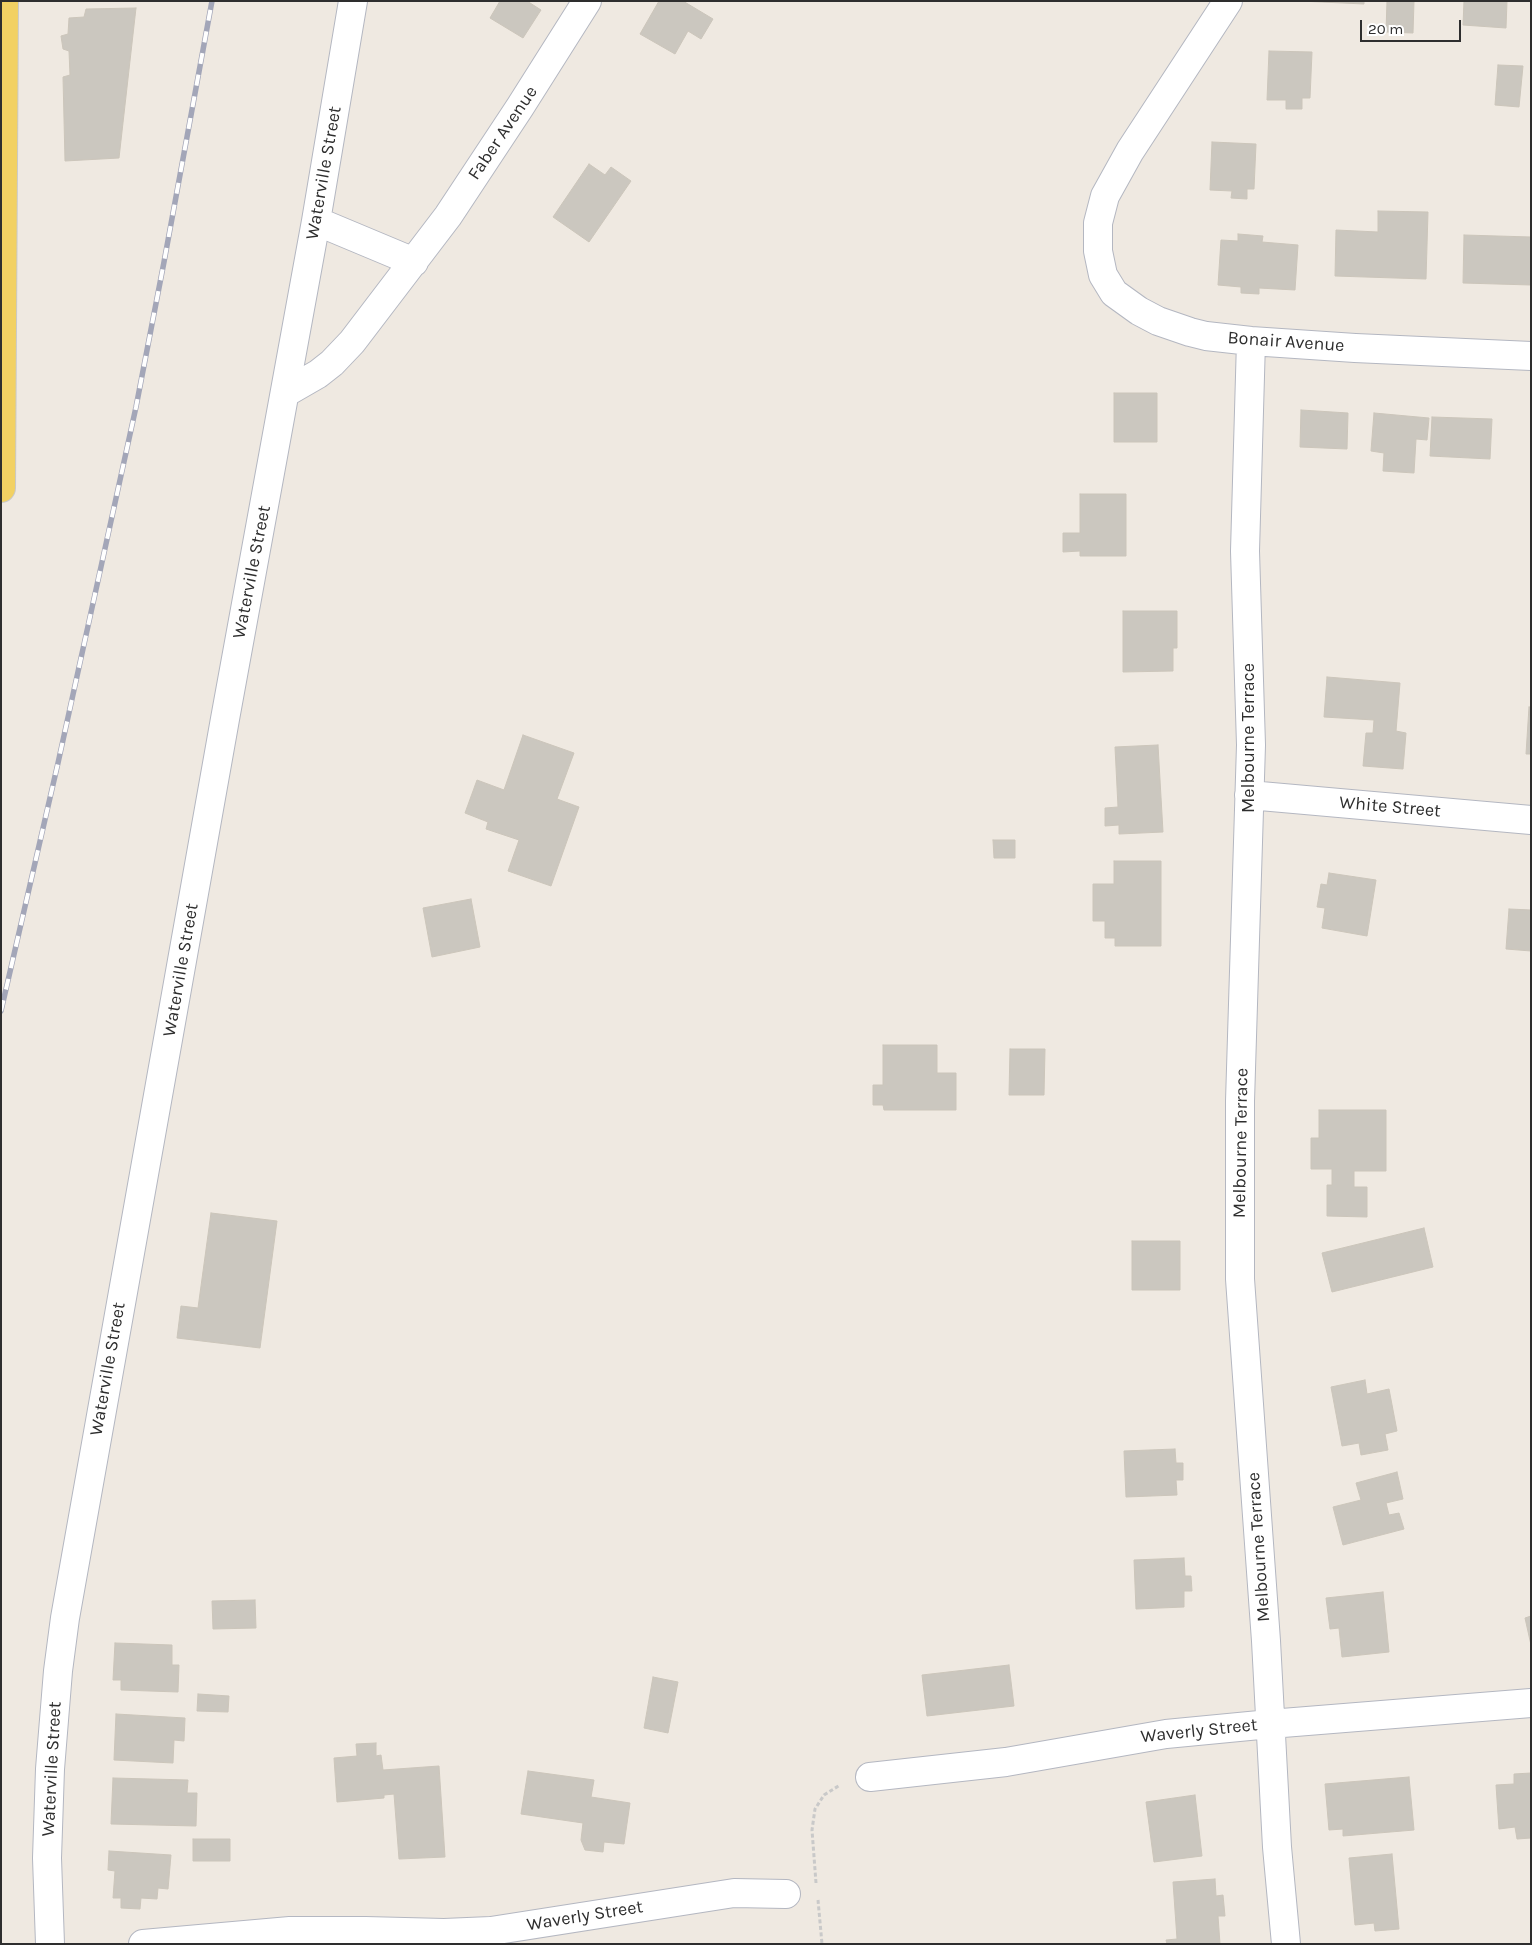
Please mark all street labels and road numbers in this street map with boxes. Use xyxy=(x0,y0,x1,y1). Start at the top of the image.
street label: Faber Avenue xyxy=(464,82,542,184)
street label: Waterville Street xyxy=(302,104,346,242)
street label: Bonair Avenue xyxy=(1227,327,1345,357)
street label: Waterville Street xyxy=(228,504,276,640)
street label: Melbourne Terrace xyxy=(1238,663,1260,813)
street label: White Street xyxy=(1338,792,1442,822)
street label: Waterville Street xyxy=(159,901,203,1039)
street label: Melbourne Terrace xyxy=(1229,1068,1253,1218)
street label: Waterville Street xyxy=(86,1300,130,1438)
street label: Melbourne Terrace xyxy=(1243,1471,1275,1623)
street label: Waterville Street xyxy=(38,1701,66,1837)
street label: Waverly Street xyxy=(1140,1714,1258,1748)
street label: Waverly Street xyxy=(525,1896,645,1936)

